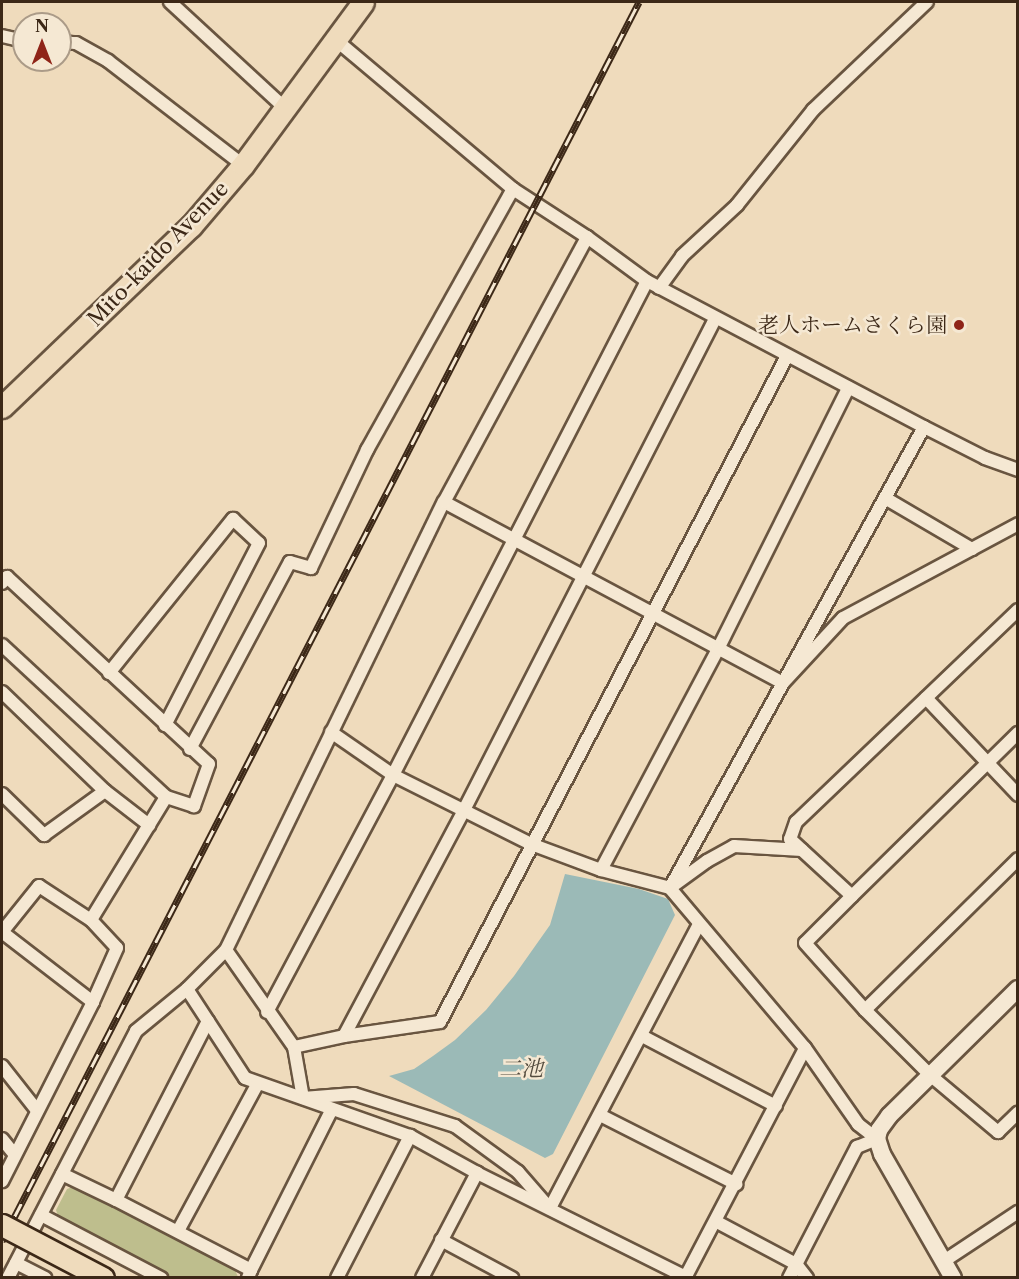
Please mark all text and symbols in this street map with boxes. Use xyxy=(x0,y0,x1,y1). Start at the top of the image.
north arrow xyxy=(12,12,72,72)
text: N xyxy=(35,16,49,36)
street label: Mito-kaido Avenue xyxy=(82,176,234,332)
place label: 老人ホームさくら園 xyxy=(758,312,947,338)
marker: 老人ホームさくら園 xyxy=(952,318,966,332)
water label: 二池 xyxy=(499,1056,543,1082)

